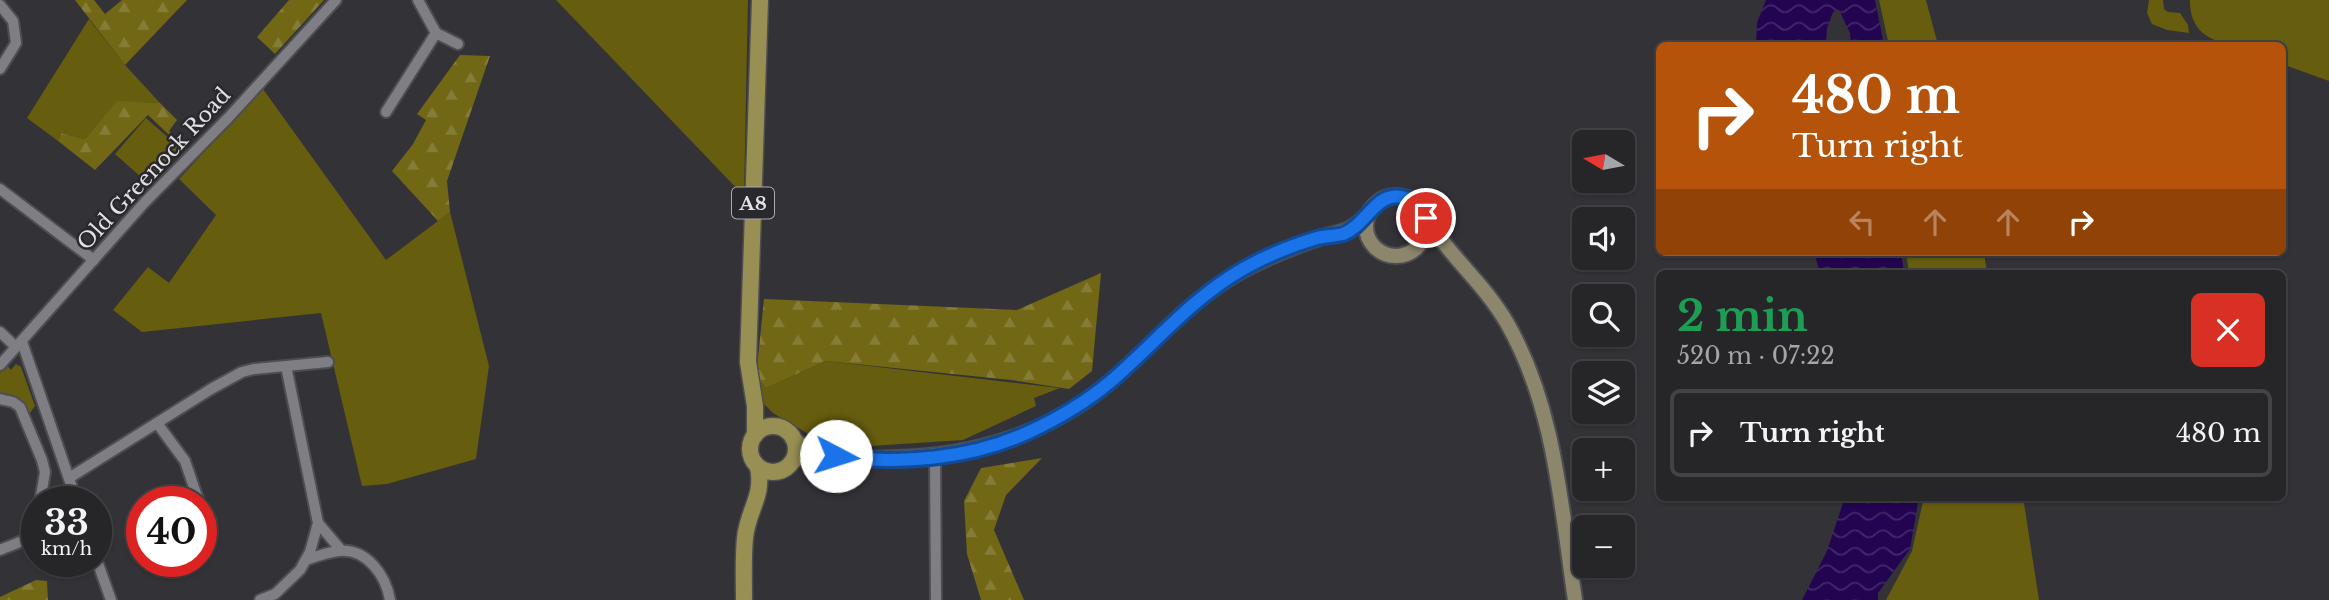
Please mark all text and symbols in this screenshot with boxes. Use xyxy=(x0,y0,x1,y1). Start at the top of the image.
text: 480 m xyxy=(1792,65,1960,126)
icon: right xyxy=(1677,70,1768,161)
street label: Old Greenock Road xyxy=(72,82,236,256)
text: Turn right xyxy=(1792,126,1963,166)
north arrow xyxy=(1572,130,1634,192)
map controls xyxy=(1572,130,1635,578)
road number: A8 xyxy=(732,188,774,218)
pin xyxy=(1396,188,1456,248)
icon: arrive xyxy=(1407,199,1445,237)
icon: left xyxy=(1843,203,1881,241)
icon: ahead xyxy=(1916,203,1954,241)
icon: ahead xyxy=(1989,203,2027,241)
icon: right xyxy=(2062,203,2100,241)
button: sound xyxy=(1572,207,1635,270)
button: search xyxy=(1572,284,1635,347)
text: 2 min xyxy=(1677,290,1808,342)
button: close xyxy=(2191,293,2265,367)
text: 520 m · 07:22 xyxy=(1677,342,1835,370)
button: layers xyxy=(1572,361,1635,424)
icon: right xyxy=(1681,414,1719,452)
text: Turn right xyxy=(1740,417,1885,449)
text: 480 m xyxy=(2176,417,2261,449)
position arrow xyxy=(799,419,873,493)
button: + xyxy=(1572,438,1635,501)
speed limit sign: 40 xyxy=(126,486,217,577)
text: 33 xyxy=(44,501,89,544)
button: − xyxy=(1572,515,1635,578)
text: km/h xyxy=(41,538,92,560)

